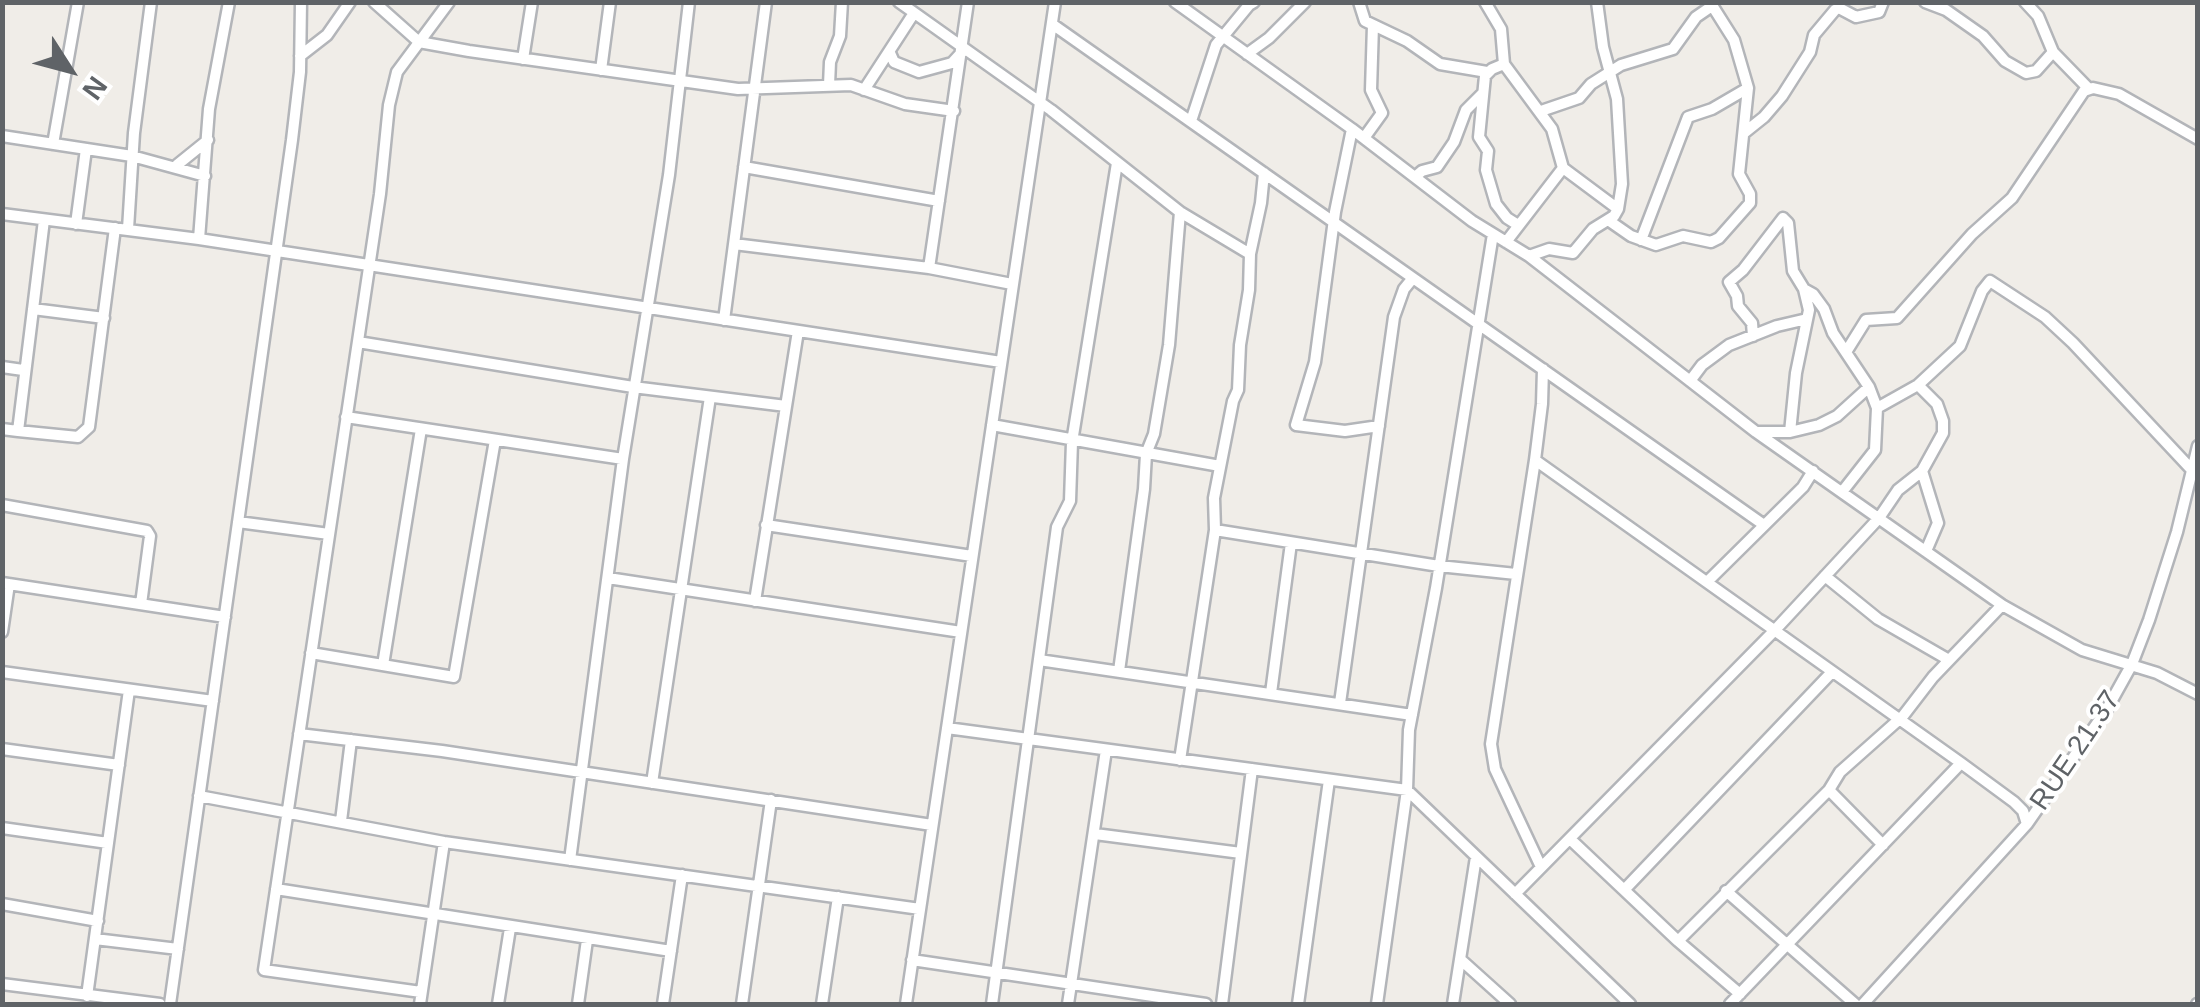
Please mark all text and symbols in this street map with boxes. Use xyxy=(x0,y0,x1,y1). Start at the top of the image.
north arrow xyxy=(20,20,120,120)
text: N xyxy=(76,71,113,105)
street label: RUE 21.37 xyxy=(2024,685,2128,817)

